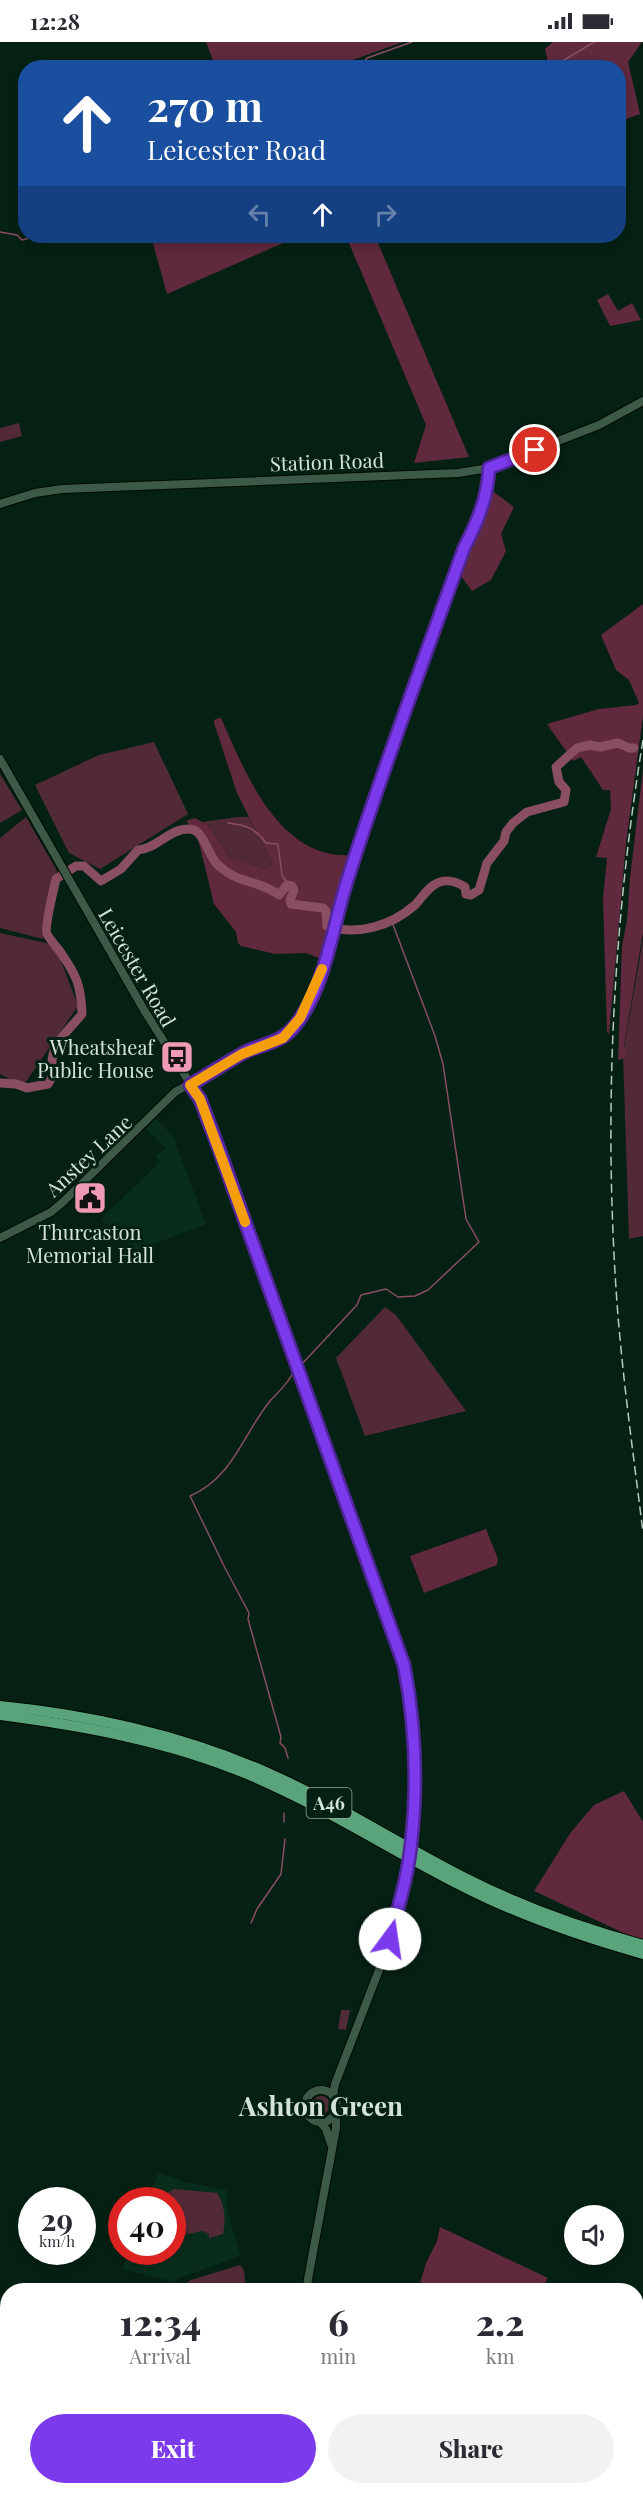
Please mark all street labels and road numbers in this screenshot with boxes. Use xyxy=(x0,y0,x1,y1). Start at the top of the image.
street label: Station Road xyxy=(269,446,385,476)
street label: Leicester Road xyxy=(93,903,183,1032)
street label: Anstey Lane xyxy=(38,1108,137,1203)
road number: A46 xyxy=(306,1788,352,1818)

